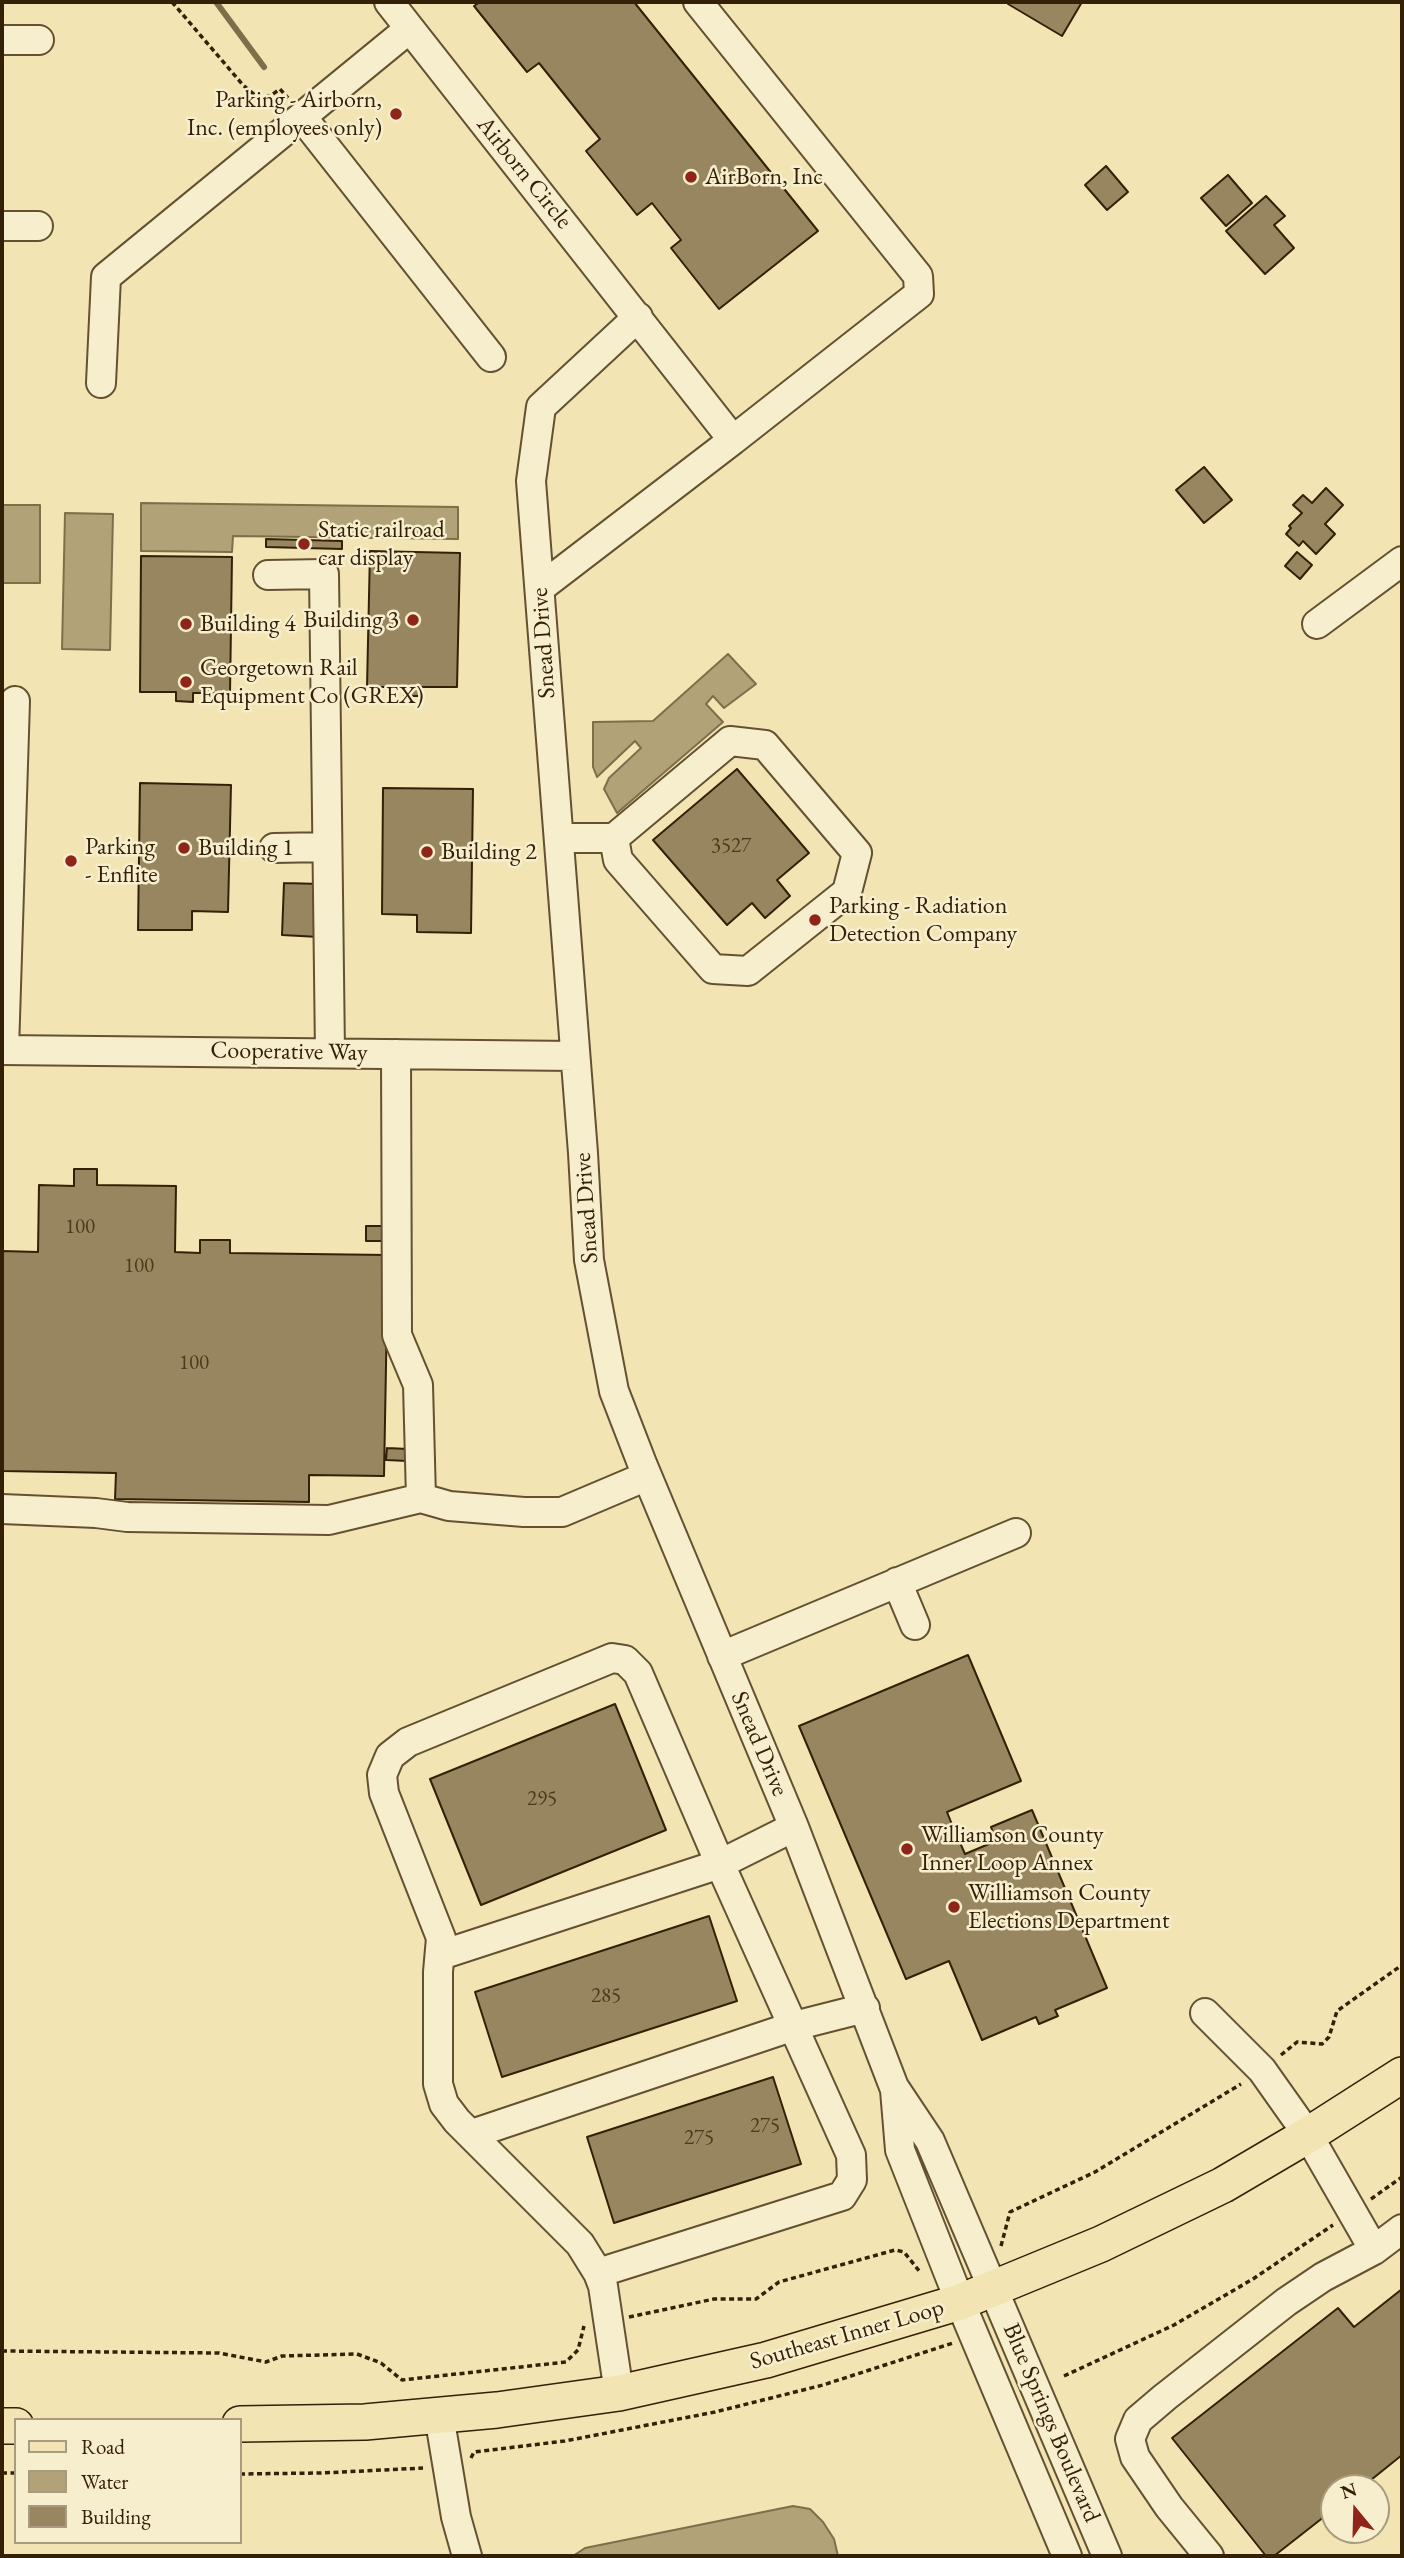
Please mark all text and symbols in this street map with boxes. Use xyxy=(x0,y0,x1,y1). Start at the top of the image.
place label: Parking - Airborn, Inc. (employees only) xyxy=(187,86,382,142)
marker: Parking - Airborn, Inc. (employees only) xyxy=(388,106,404,122)
street label: Airborn Circle xyxy=(470,111,578,235)
place label: AirBorn, Inc xyxy=(705,163,823,191)
marker: AirBorn, Inc xyxy=(683,169,699,185)
place label: Static railroad car display xyxy=(318,516,445,572)
marker: Static railroad car display xyxy=(296,536,312,552)
street label: Snead Drive xyxy=(526,587,562,699)
place label: Building 3 xyxy=(303,606,399,634)
place label: Building 4 xyxy=(200,610,296,638)
marker: Building 3 xyxy=(405,612,421,628)
marker: Building 4 xyxy=(178,616,194,632)
place label: Georgetown Rail Equipment Co (GREX) xyxy=(200,654,423,710)
marker: Georgetown Rail Equipment Co (GREX) xyxy=(178,674,194,690)
place label: Parking - Enflite xyxy=(85,833,158,889)
house number: 3527 xyxy=(711,833,751,859)
place label: Building 1 xyxy=(198,834,294,862)
place label: Building 2 xyxy=(441,838,537,866)
marker: Building 1 xyxy=(176,840,192,856)
marker: Building 2 xyxy=(419,844,435,860)
marker: Parking - Enflite xyxy=(63,853,79,869)
place label: Parking - Radiation Detection Company xyxy=(829,892,1017,948)
marker: Parking - Radiation Detection Company xyxy=(807,912,823,928)
street label: Cooperative Way xyxy=(210,1036,368,1068)
street label: Snead Drive xyxy=(569,1152,605,1264)
house number: 100 xyxy=(65,1214,95,1240)
house number: 100 xyxy=(124,1253,154,1279)
house number: 100 xyxy=(179,1350,209,1376)
street label: Snead Drive xyxy=(724,1687,794,1801)
house number: 295 xyxy=(527,1786,557,1812)
place label: Williamson County Inner Loop Annex xyxy=(921,1821,1103,1877)
marker: Williamson County Inner Loop Annex xyxy=(899,1841,915,1857)
place label: Williamson County Elections Department xyxy=(968,1879,1170,1935)
marker: Williamson County Elections Department xyxy=(946,1899,962,1915)
house number: 285 xyxy=(591,1983,621,2009)
house number: 275 xyxy=(750,2113,780,2139)
house number: 275 xyxy=(684,2125,714,2151)
street label: Southeast Inner Loop xyxy=(747,2294,947,2376)
street label: Blue Springs Boulevard xyxy=(996,2319,1106,2527)
legend xyxy=(14,2418,242,2544)
text: Road xyxy=(81,2433,125,2460)
text: Water xyxy=(81,2468,128,2495)
north arrow xyxy=(1320,2474,1390,2544)
text: N xyxy=(1337,2476,1360,2505)
text: Building xyxy=(81,2503,151,2530)

